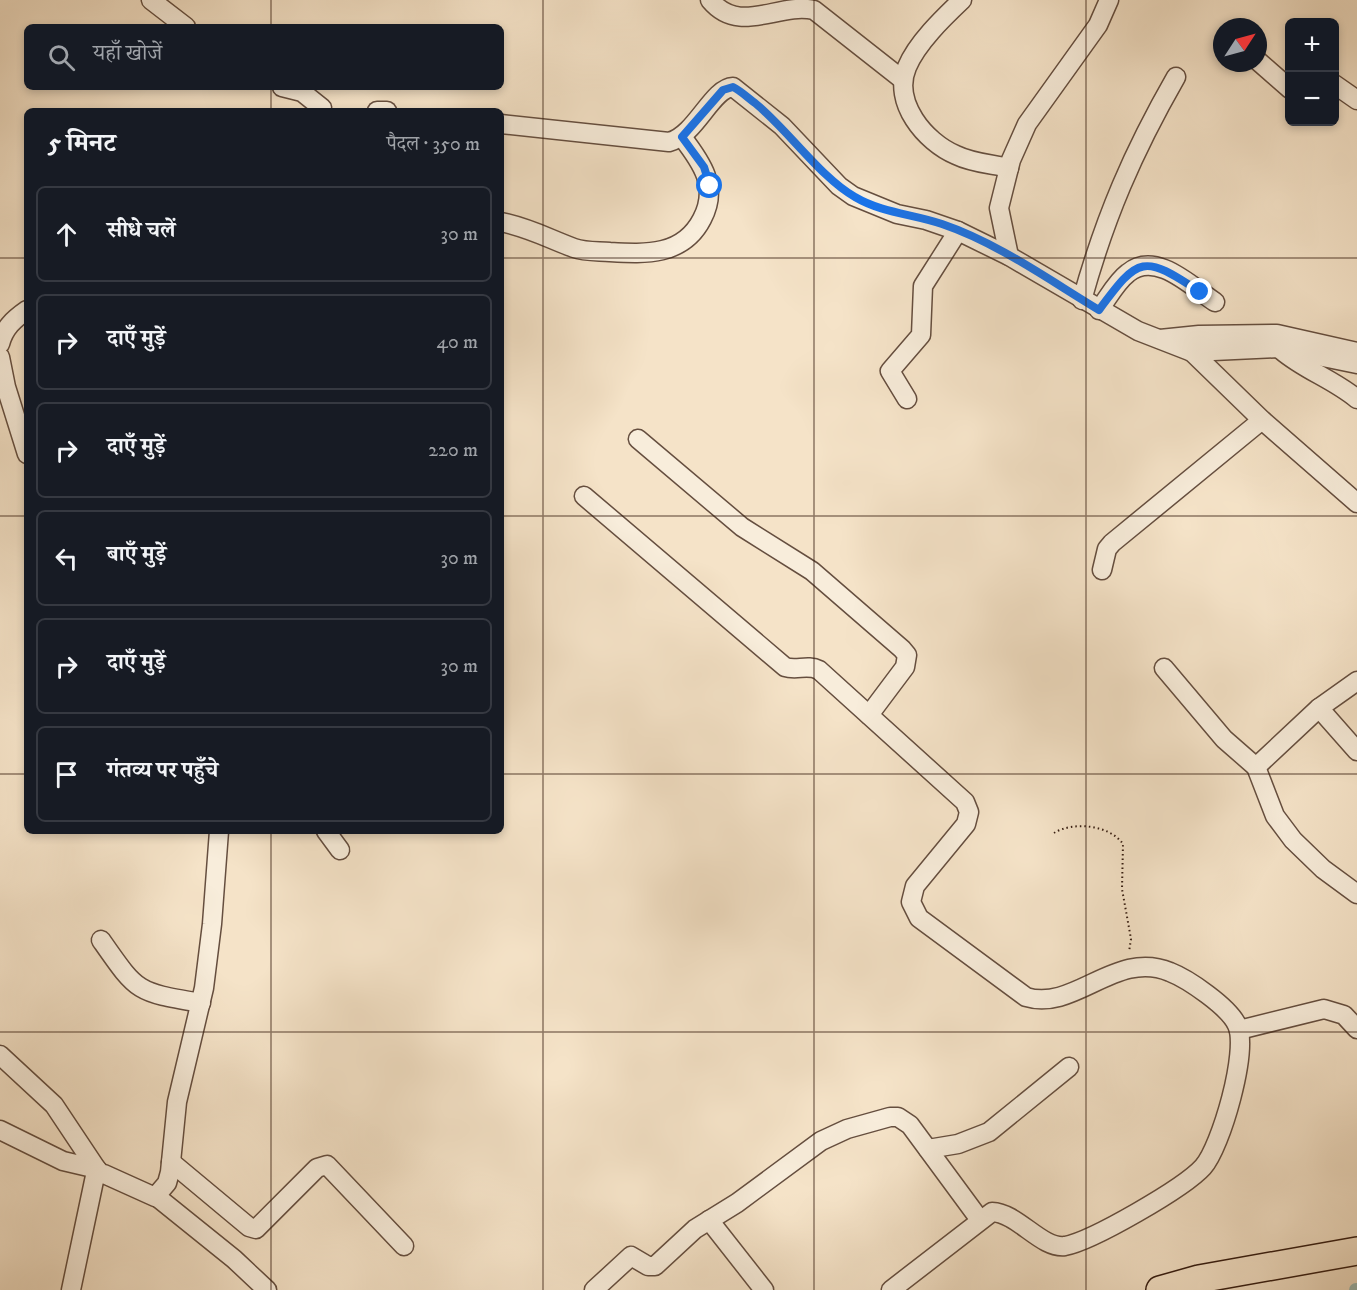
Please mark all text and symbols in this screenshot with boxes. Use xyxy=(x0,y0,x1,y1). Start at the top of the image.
north arrow xyxy=(1213,18,1267,72)
map controls xyxy=(1285,18,1339,126)
button: + xyxy=(1285,18,1339,72)
search box xyxy=(24,24,504,90)
text: यहाँ खोजें xyxy=(93,40,162,67)
icon: search xyxy=(45,41,78,74)
button: − xyxy=(1285,72,1339,126)
text: 5 मिनट xyxy=(48,127,116,160)
text: पैदल · 350 m xyxy=(386,132,480,157)
route start xyxy=(696,172,722,198)
text: सीधे चलें xyxy=(107,217,176,244)
icon: ahead xyxy=(50,218,83,251)
text: 30 m xyxy=(440,222,478,247)
route end xyxy=(1186,278,1212,304)
text: दाएँ मुड़ें xyxy=(107,325,166,352)
icon: right xyxy=(50,326,83,359)
text: 40 m xyxy=(436,330,478,355)
text: दाएँ मुड़ें xyxy=(107,433,166,460)
icon: right xyxy=(50,434,83,467)
text: 220 m xyxy=(428,438,478,463)
text: बाएँ मुड़ें xyxy=(107,541,166,568)
icon: left xyxy=(50,542,83,575)
text: 30 m xyxy=(440,546,478,571)
text: दाएँ मुड़ें xyxy=(107,649,166,676)
icon: right xyxy=(50,650,83,683)
text: 30 m xyxy=(440,654,478,679)
text: गंतव्य पर पहुँचे xyxy=(107,757,218,784)
icon: arrive xyxy=(50,758,83,791)

